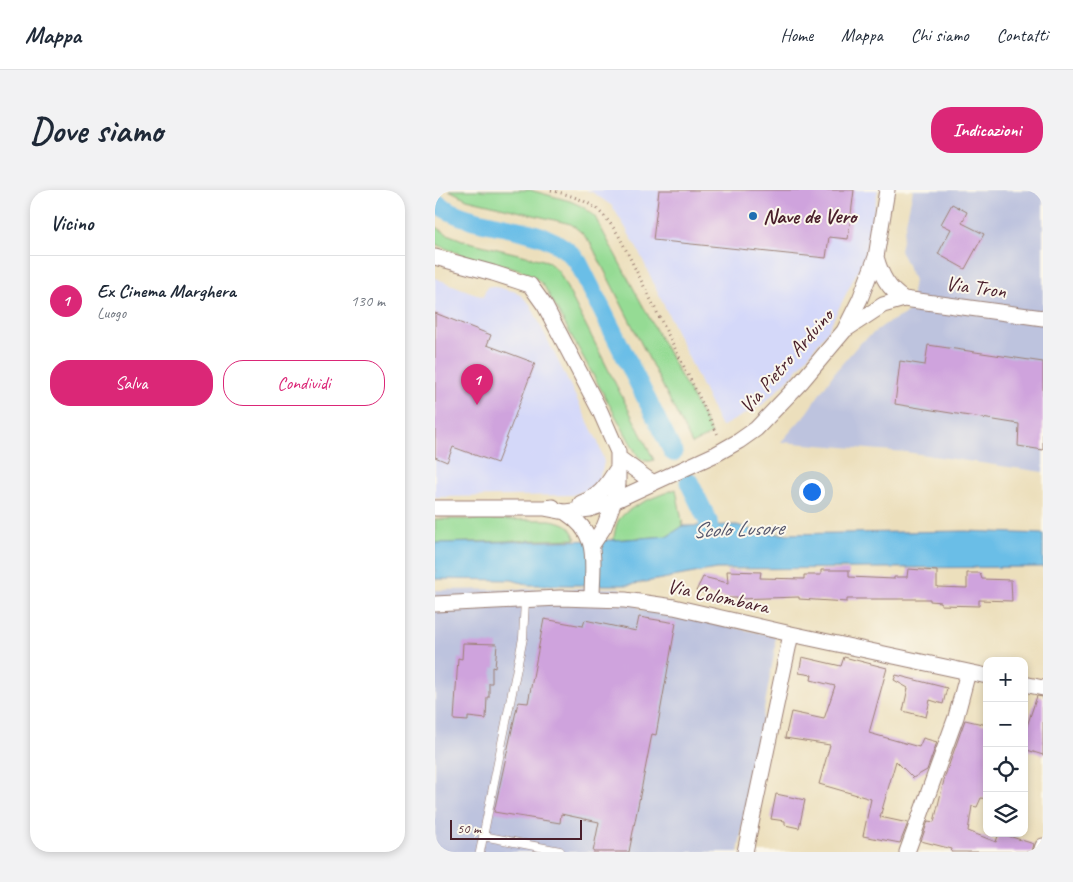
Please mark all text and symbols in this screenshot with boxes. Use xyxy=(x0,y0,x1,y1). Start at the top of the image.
text: Mappa xyxy=(25,20,81,50)
text: Home xyxy=(781,24,813,46)
text: Mappa xyxy=(841,24,883,46)
text: Chi siamo xyxy=(911,24,969,46)
text: Contatti xyxy=(997,24,1048,46)
button: Indicazioni xyxy=(931,107,1043,153)
text: Dove siamo xyxy=(30,108,163,153)
place label: Nave de Vero xyxy=(763,203,859,229)
text: Vicino xyxy=(50,210,93,236)
marker: Nave de Vero xyxy=(747,210,759,222)
street label: Via Tron xyxy=(944,270,1008,304)
text: Ex Cinema Marghera xyxy=(97,279,236,303)
text: 1 xyxy=(62,291,70,311)
text: 130 m xyxy=(351,291,385,311)
street label: Via Pietro Arduino xyxy=(733,301,840,419)
text: Luogo xyxy=(97,303,126,323)
button: Salva xyxy=(50,360,213,406)
button: Condividi xyxy=(223,360,385,406)
pin: 1 xyxy=(461,364,493,405)
your location xyxy=(799,479,825,505)
water label: Scolo Lusore xyxy=(692,513,788,545)
street label: Via Colombara xyxy=(665,573,773,620)
map controls xyxy=(983,657,1028,837)
button: + xyxy=(983,657,1028,702)
button: − xyxy=(983,702,1028,747)
button: locate xyxy=(983,747,1028,792)
button: layers xyxy=(983,792,1028,837)
scale bar xyxy=(450,817,583,840)
text: 50 m xyxy=(457,820,481,837)

